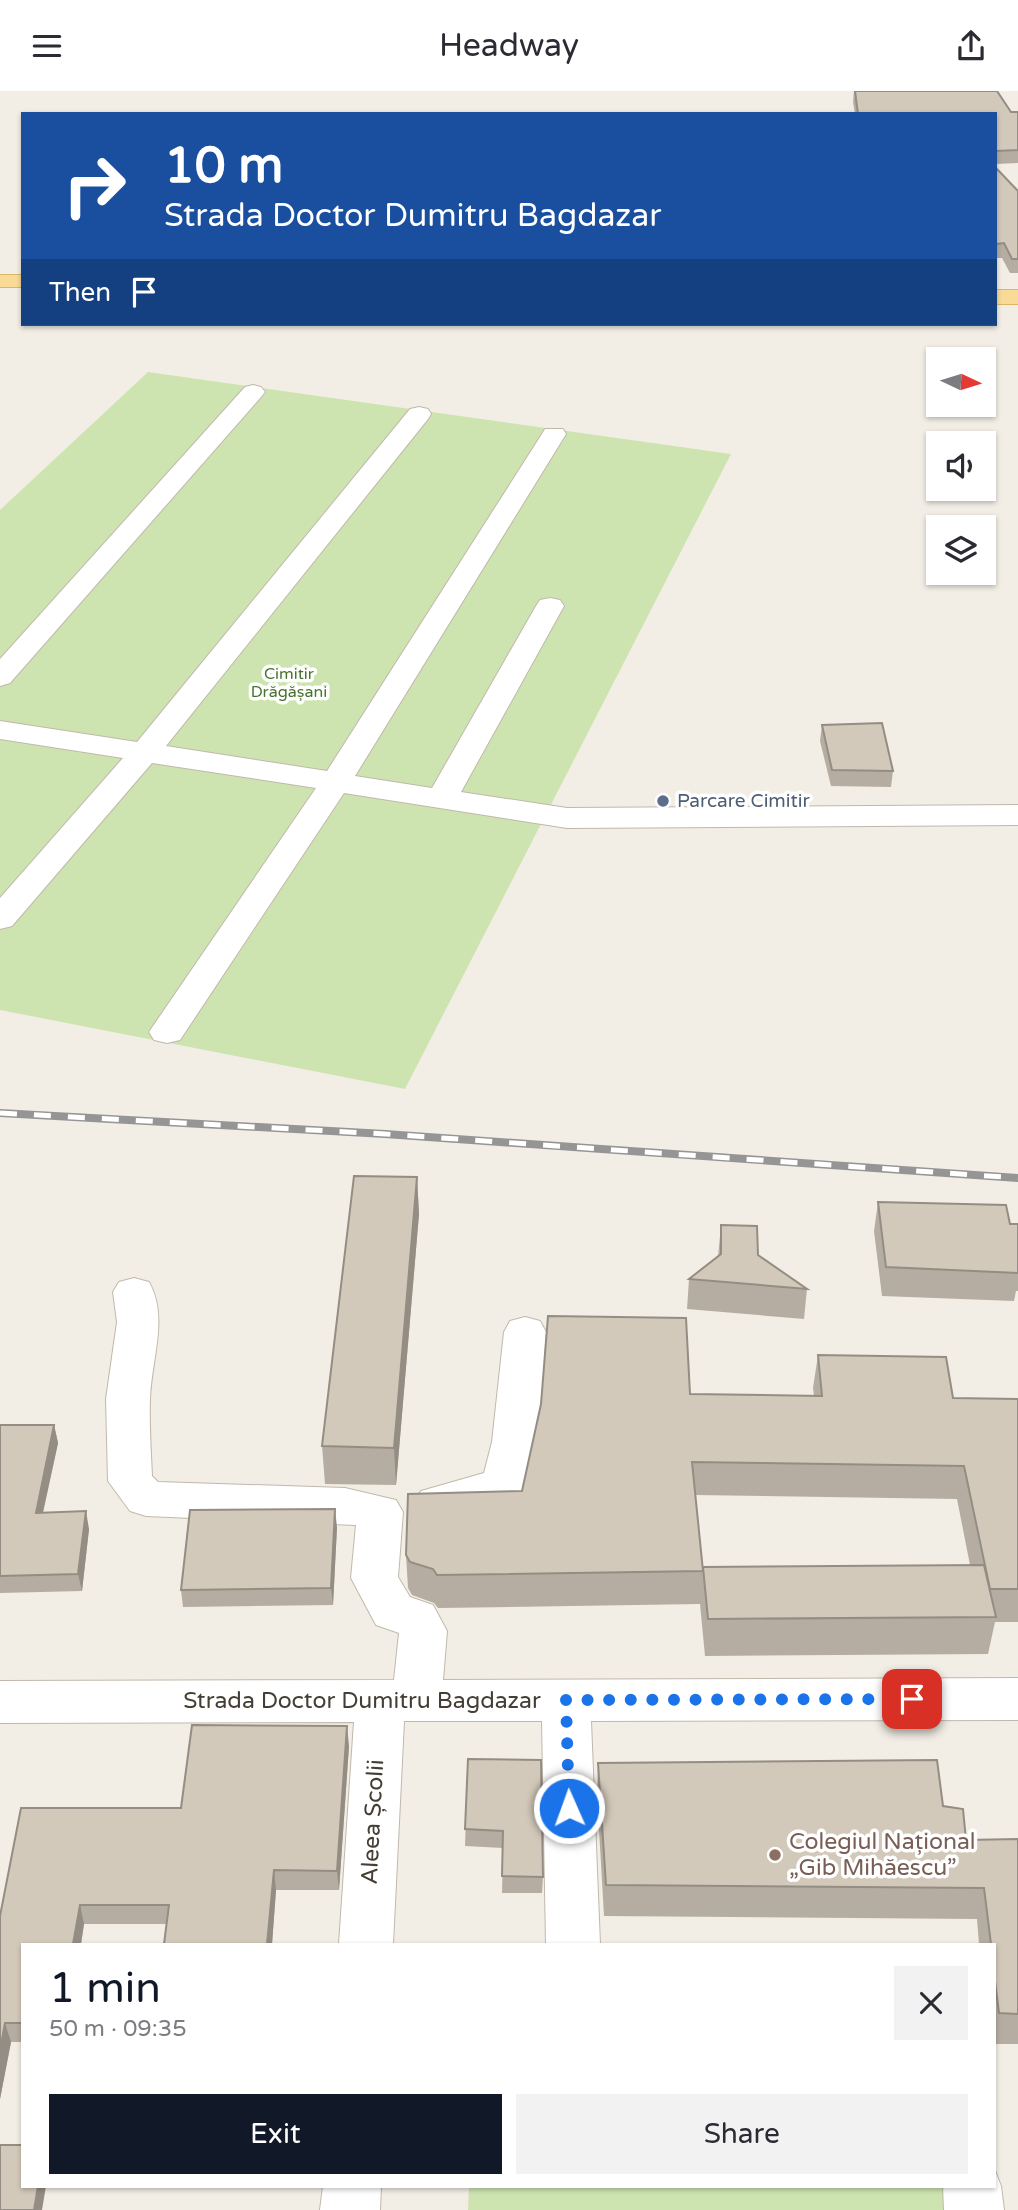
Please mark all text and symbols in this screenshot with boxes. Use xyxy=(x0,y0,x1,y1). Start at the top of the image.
icon: menu xyxy=(28,27,66,65)
text: Headway xyxy=(439,27,579,65)
icon: share xyxy=(952,27,990,65)
text: 10 m xyxy=(164,137,283,196)
icon: right xyxy=(49,140,140,231)
text: Strada Doctor Dumitru Bagdazar xyxy=(164,197,662,235)
icon: arrive xyxy=(125,273,163,311)
text: Then xyxy=(49,277,111,308)
north arrow xyxy=(926,347,996,417)
map controls xyxy=(926,347,996,585)
button: sound xyxy=(926,431,996,501)
button: layers xyxy=(926,515,996,585)
park label: Cimitir Drăgășani xyxy=(251,664,327,702)
place label: Parcare Cimitir xyxy=(677,790,811,812)
marker: Parcare Cimitir xyxy=(655,793,671,809)
pin xyxy=(882,1669,942,1729)
icon: arrive xyxy=(893,1680,931,1718)
street label: Strada Doctor Dumitru Bagdazar xyxy=(183,1687,541,1715)
street label: Aleea Școlii xyxy=(356,1759,390,1885)
position arrow xyxy=(532,1771,606,1845)
place label: Colegiul Național „Gib Mihăescu” xyxy=(789,1828,976,1882)
marker: Colegiul Național „Gib Mihăescu” xyxy=(767,1847,783,1863)
text: 1 min xyxy=(49,1963,161,2014)
button: close xyxy=(894,1966,968,2040)
text: 50 m · 09:35 xyxy=(49,2015,187,2043)
button: Exit xyxy=(49,2094,502,2174)
button: Share xyxy=(516,2094,968,2174)

